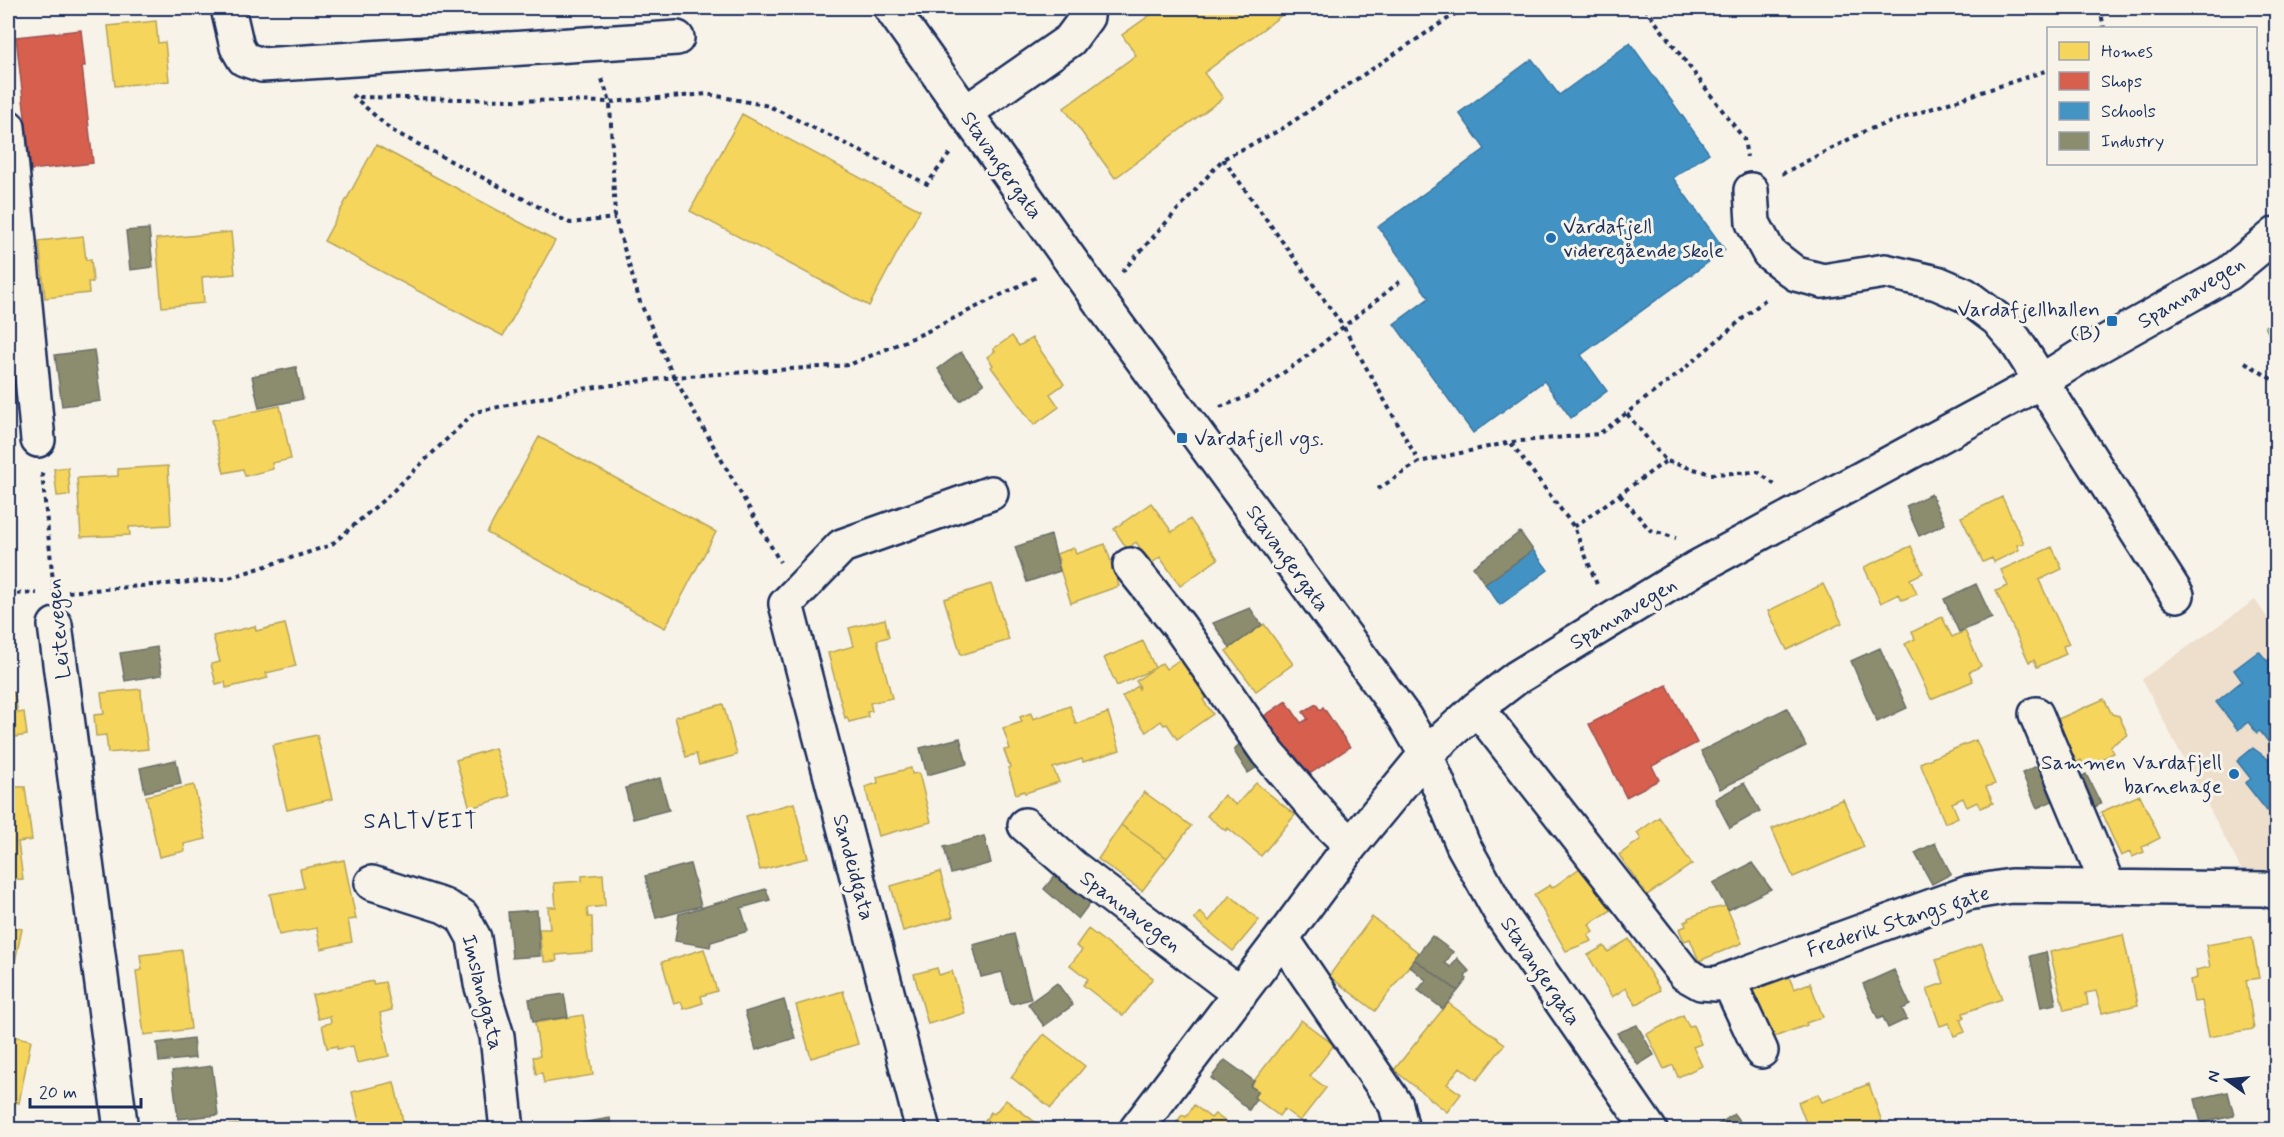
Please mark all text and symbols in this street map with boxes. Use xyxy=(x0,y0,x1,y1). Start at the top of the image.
legend xyxy=(2047,27,2257,165)
text: Homes xyxy=(2101,40,2153,64)
text: Shops xyxy=(2101,70,2142,94)
text: Schools xyxy=(2101,100,2156,124)
street label: Stavangergata xyxy=(952,106,1049,226)
text: Industry xyxy=(2101,130,2164,154)
place label: Vardafjell videregående skole xyxy=(1563,213,1724,265)
marker: Vardafjell videregående skole xyxy=(1544,231,1558,245)
street label: Spannavegen xyxy=(2133,250,2251,337)
place label: Vardafjellhallen (B) xyxy=(1957,296,2101,348)
marker: Vardafjellhallen (B) xyxy=(2105,314,2119,328)
place label: Vardafjell vgs. xyxy=(1194,425,1324,454)
marker: Vardafjell vgs. xyxy=(1175,431,1189,445)
street label: Stavangergata xyxy=(1237,500,1335,619)
street label: Spannavegen xyxy=(1565,571,1683,658)
street label: Leitevegen xyxy=(40,577,79,680)
place label: Sammen Vardafjell barnehage xyxy=(2041,749,2222,803)
marker: Sammen Vardafjell barnehage xyxy=(2227,767,2241,781)
district label: SALTVEIT xyxy=(364,808,478,836)
street label: Sandeidgata xyxy=(823,811,881,924)
street label: Spannavegen xyxy=(1073,864,1187,960)
street label: Frederik Stangs gate xyxy=(1803,879,1994,967)
street label: Stavangergata xyxy=(1492,912,1587,1033)
street label: Imslandgata xyxy=(453,932,510,1053)
north arrow xyxy=(2197,1050,2257,1110)
text: N xyxy=(2202,1069,2225,1084)
scale bar xyxy=(30,1071,141,1109)
text: 20 m xyxy=(39,1081,77,1105)

